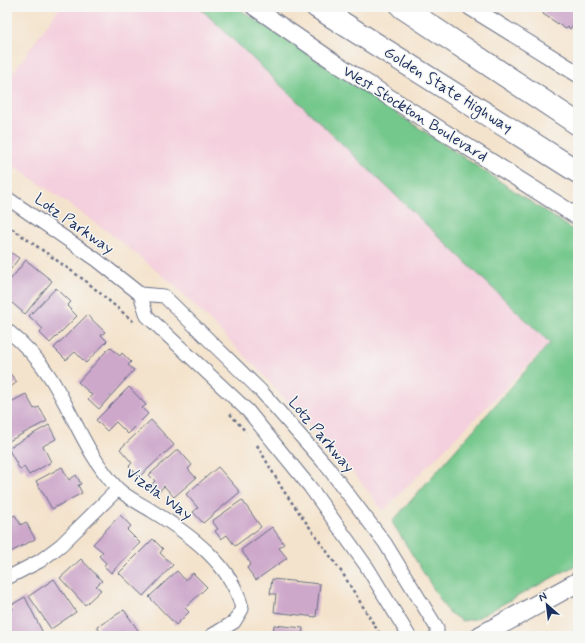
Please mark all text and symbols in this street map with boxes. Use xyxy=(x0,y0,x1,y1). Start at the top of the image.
street label: Golden State Highway xyxy=(379,42,516,139)
street label: West Stockton Boulevard xyxy=(339,61,491,167)
street label: Lotz Parkway xyxy=(30,189,118,259)
street label: Lotz Parkway xyxy=(283,393,359,477)
street label: Vizela Way xyxy=(121,463,197,525)
north arrow xyxy=(527,585,567,625)
text: N xyxy=(536,589,549,605)

